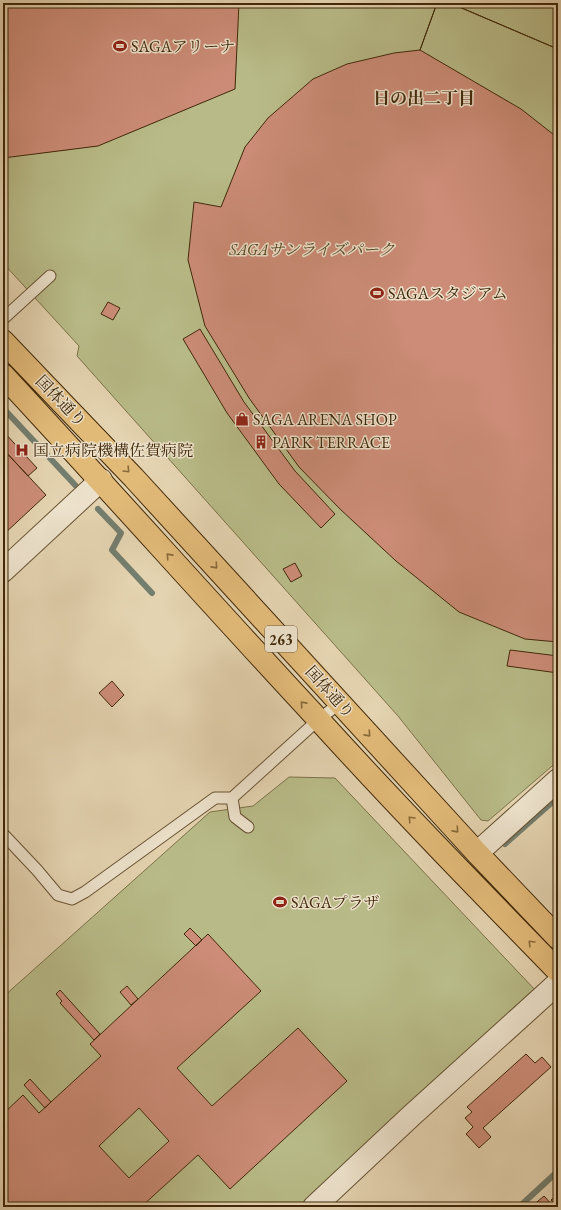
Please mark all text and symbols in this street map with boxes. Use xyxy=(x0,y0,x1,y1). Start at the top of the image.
place label: SAGAアリーナ xyxy=(131,36,235,57)
sports icon: SAGAアリーナ xyxy=(112,38,128,54)
district label: 日の出二丁目 xyxy=(373,87,475,109)
park label: SAGAサンライズパーク xyxy=(228,239,395,260)
place label: SAGAスタジアム xyxy=(388,283,508,304)
sports icon: SAGAスタジアム xyxy=(369,285,385,301)
street label: 国体通り xyxy=(31,371,91,431)
place label: SAGA ARENA SHOP xyxy=(253,409,397,430)
shop icon: SAGA ARENA SHOP xyxy=(234,411,250,427)
place label: PARK TERRACE xyxy=(272,432,390,453)
building icon: PARK TERRACE xyxy=(253,434,269,450)
place label: 国立病院機構佐賀病院 xyxy=(33,440,193,461)
hospital icon: 国立病院機構佐賀病院 xyxy=(14,442,30,458)
one-way arrow xyxy=(122,465,129,473)
one-way arrow xyxy=(167,553,174,560)
one-way arrow xyxy=(210,561,217,569)
road number: 263 xyxy=(265,626,297,652)
street label: 国体通り xyxy=(301,661,359,723)
one-way arrow xyxy=(301,701,308,709)
one-way arrow xyxy=(364,729,371,737)
one-way arrow xyxy=(409,816,416,824)
one-way arrow xyxy=(451,825,459,833)
place label: SAGAプラザ xyxy=(291,892,380,913)
sports icon: SAGAプラザ xyxy=(272,894,288,910)
one-way arrow xyxy=(528,940,536,948)

